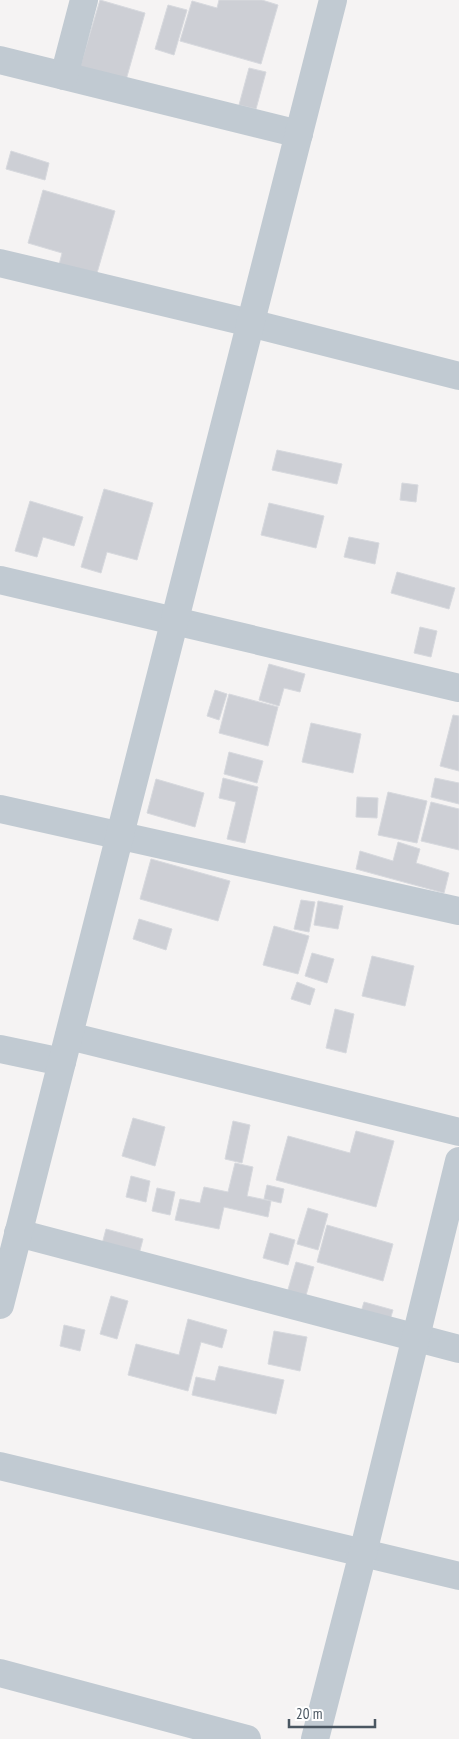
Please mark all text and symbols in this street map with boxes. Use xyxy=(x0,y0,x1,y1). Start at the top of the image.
scale bar xyxy=(289,1696,375,1728)
text: 20 m xyxy=(296,1704,322,1723)

